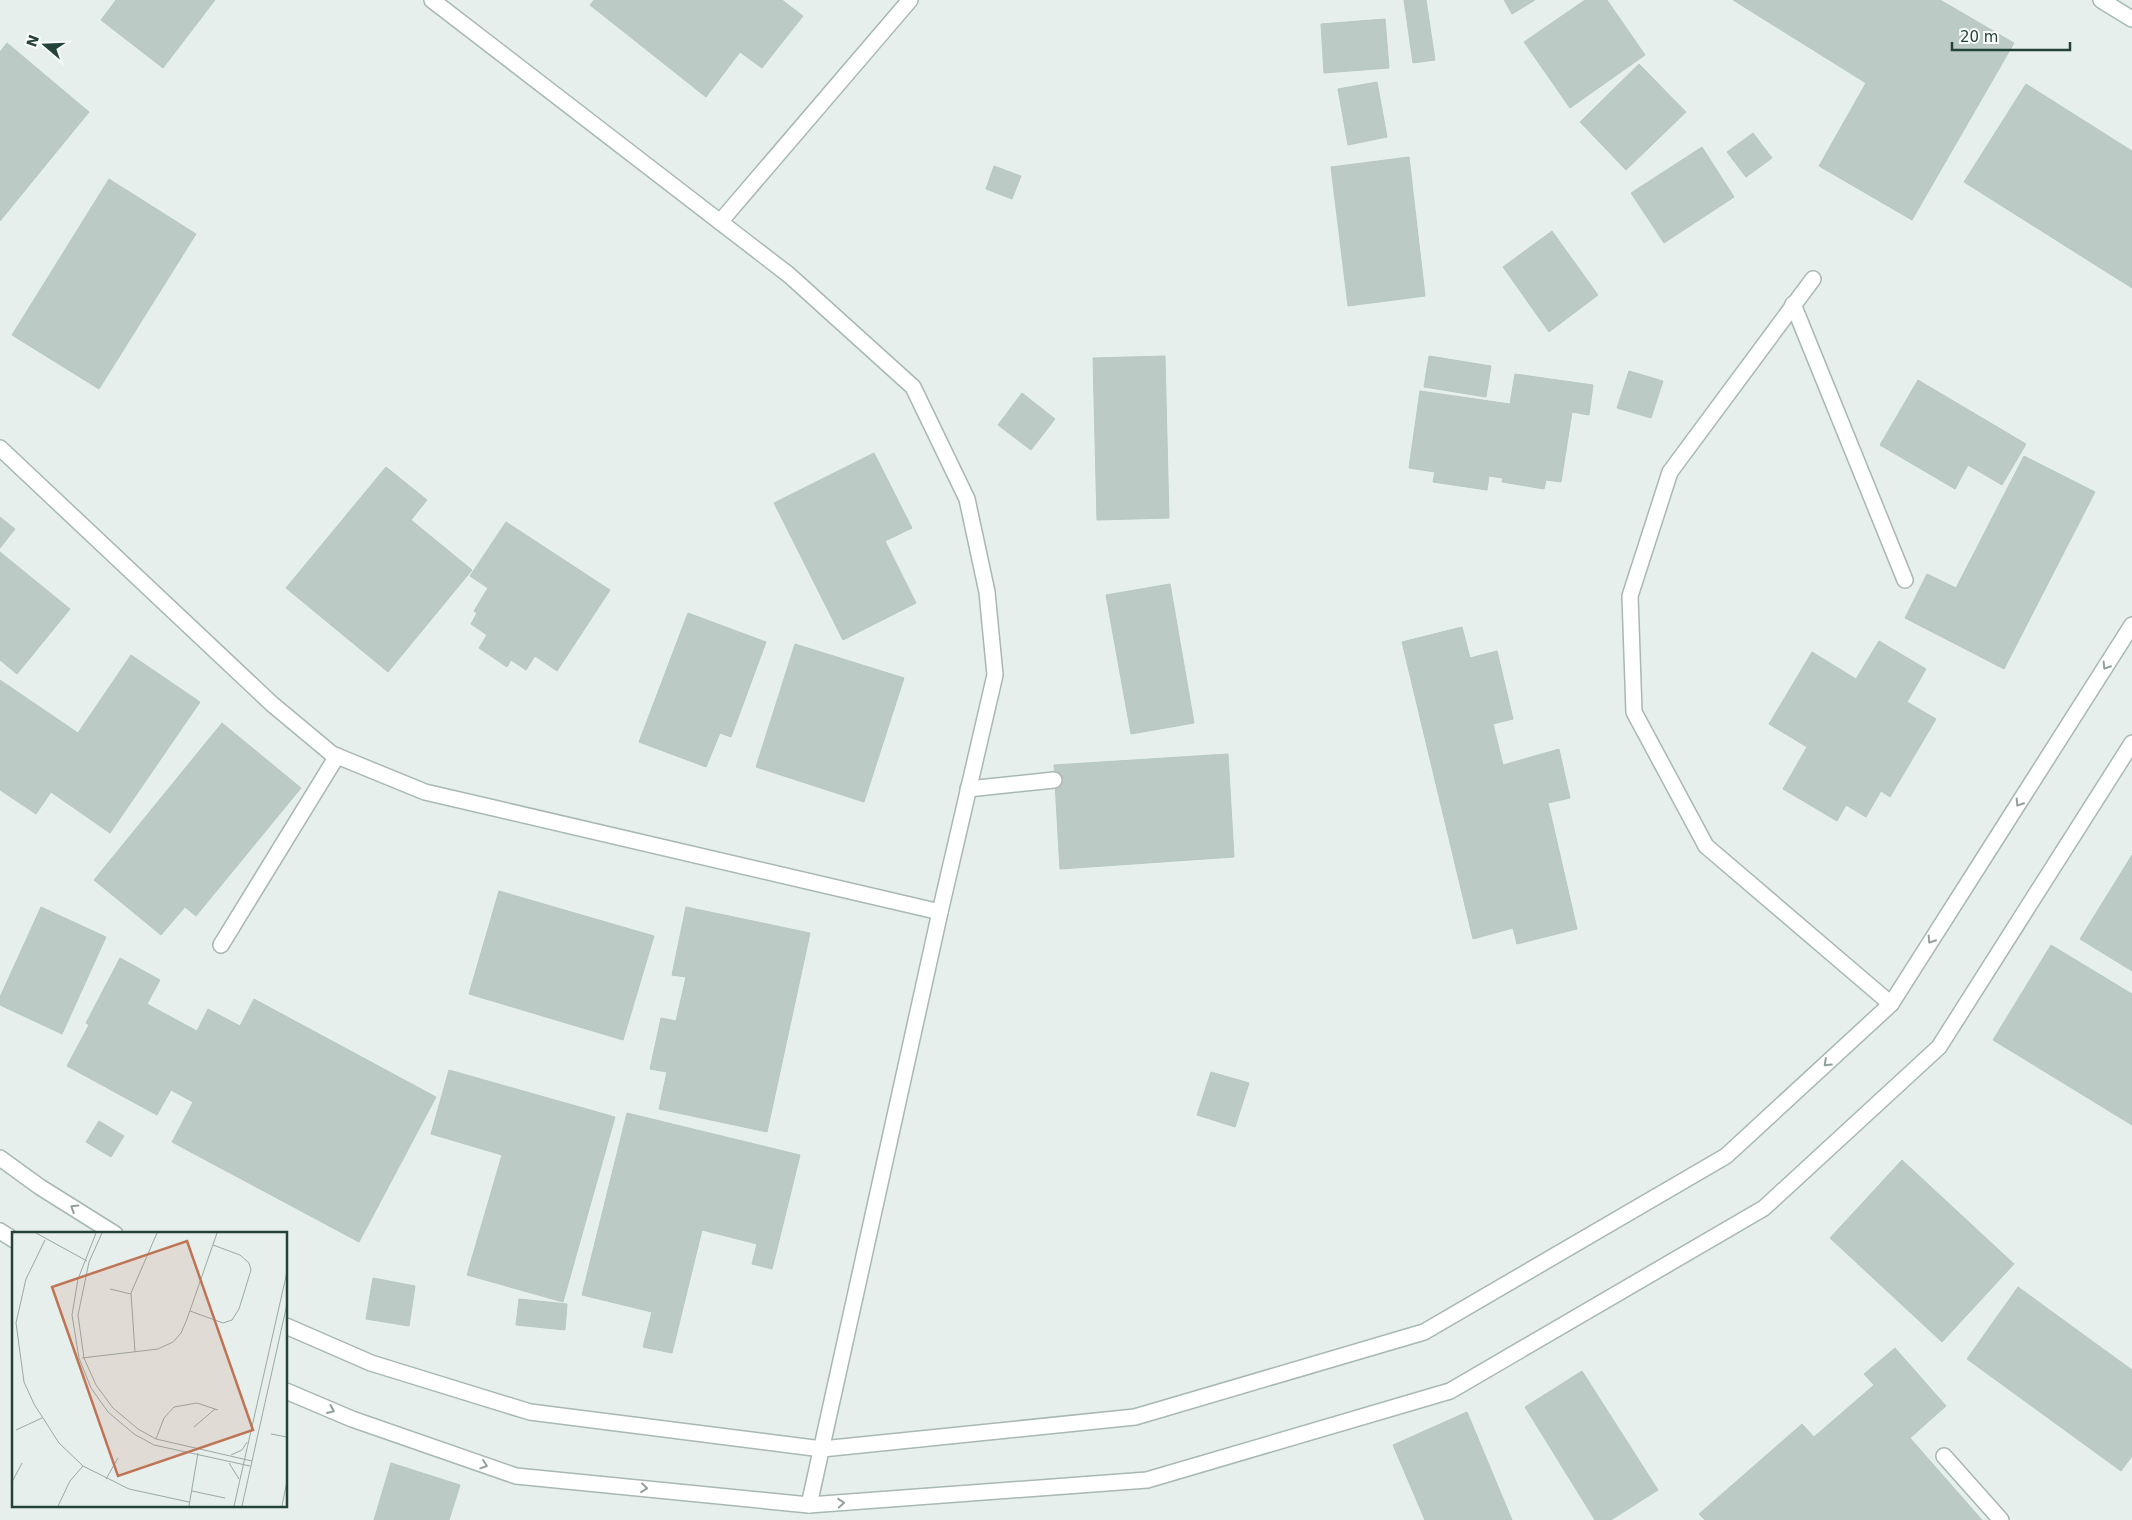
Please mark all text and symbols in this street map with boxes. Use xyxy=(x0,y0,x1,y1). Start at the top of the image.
north arrow xyxy=(20,20,70,70)
scale bar xyxy=(1952,20,2070,52)
text: 20 m xyxy=(1960,28,1998,46)
text: N xyxy=(23,33,42,49)
one-way arrow xyxy=(2103,661,2112,670)
one-way arrow xyxy=(2015,798,2025,807)
one-way arrow xyxy=(1928,935,1938,944)
one-way arrow xyxy=(1823,1057,1832,1066)
one-way arrow xyxy=(70,1205,79,1214)
inset map xyxy=(12,1232,288,1508)
one-way arrow xyxy=(326,1404,335,1415)
one-way arrow xyxy=(479,1459,488,1469)
one-way arrow xyxy=(641,1483,649,1494)
one-way arrow xyxy=(837,1497,845,1508)

